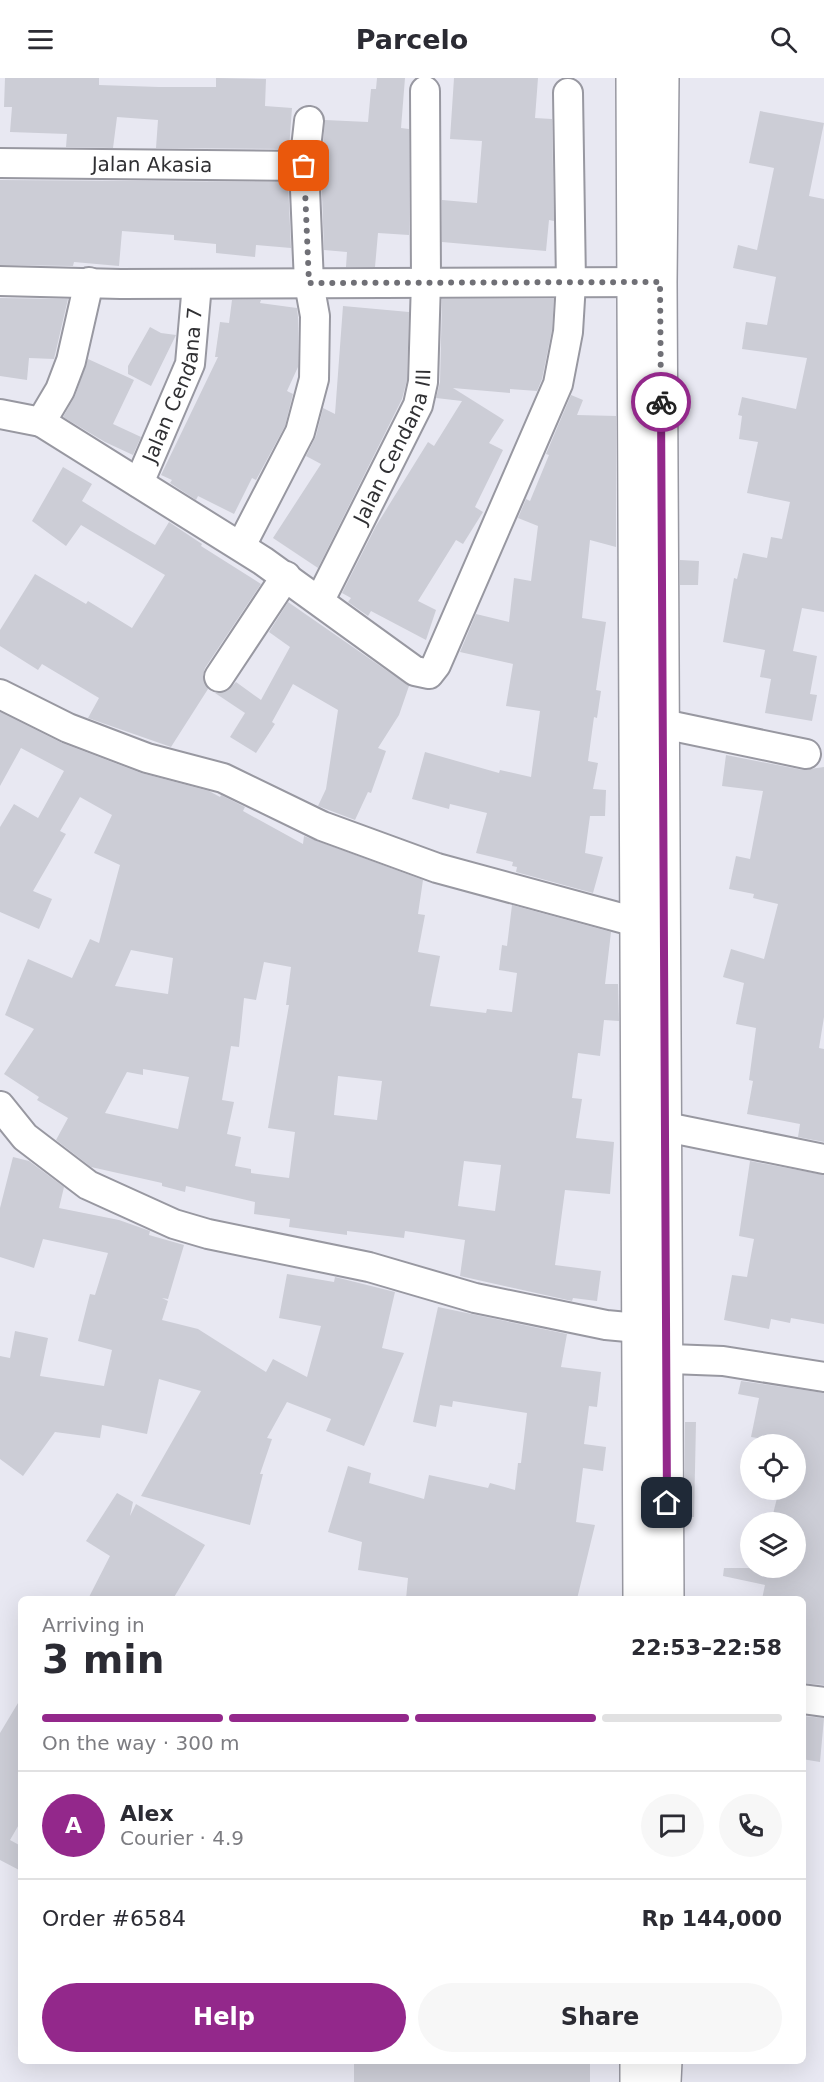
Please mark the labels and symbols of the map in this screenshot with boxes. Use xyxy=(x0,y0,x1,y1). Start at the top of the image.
pin xyxy=(278,140,329,191)
street label: Jalan Akasia xyxy=(90,152,212,177)
street label: Jalan Cendana 7 xyxy=(136,306,207,468)
street label: Jalan Cendana III xyxy=(347,368,435,529)
courier xyxy=(631,372,691,432)
pin xyxy=(641,1477,692,1528)

